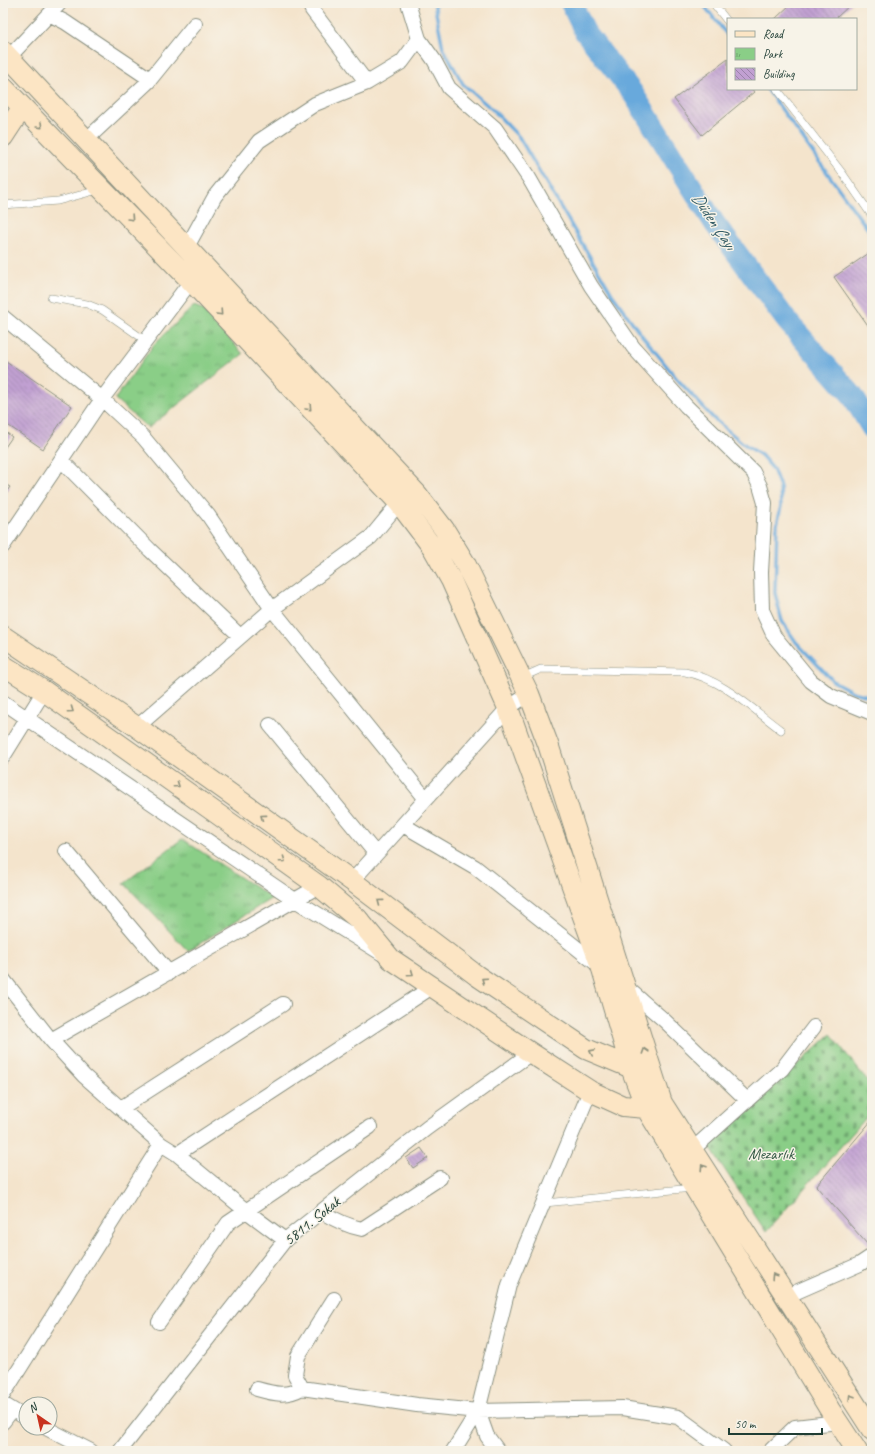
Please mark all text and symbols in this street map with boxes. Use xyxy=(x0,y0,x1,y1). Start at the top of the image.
legend xyxy=(727,18,857,90)
text: Road xyxy=(763,26,785,42)
text: Park xyxy=(763,46,784,62)
text: Building xyxy=(763,66,795,82)
one-way arrow xyxy=(35,121,43,129)
water label: Düden Çayı xyxy=(687,188,742,255)
one-way arrow xyxy=(126,214,133,221)
one-way arrow xyxy=(216,308,223,316)
one-way arrow xyxy=(304,403,312,411)
one-way arrow xyxy=(66,705,73,712)
one-way arrow xyxy=(172,780,179,787)
one-way arrow xyxy=(261,815,268,822)
one-way arrow xyxy=(279,855,286,863)
one-way arrow xyxy=(377,899,384,907)
one-way arrow xyxy=(407,968,414,976)
one-way arrow xyxy=(481,977,488,985)
one-way arrow xyxy=(641,1048,650,1055)
one-way arrow xyxy=(589,1049,596,1057)
park label: Mezarlık xyxy=(748,1144,795,1164)
one-way arrow xyxy=(700,1164,707,1171)
street label: 5811. Sokak xyxy=(280,1191,345,1250)
one-way arrow xyxy=(772,1273,779,1280)
one-way arrow xyxy=(848,1394,856,1401)
north arrow xyxy=(18,1396,58,1436)
text: N xyxy=(26,1399,41,1415)
scale bar xyxy=(729,1410,822,1436)
text: 50 m xyxy=(735,1416,757,1432)

